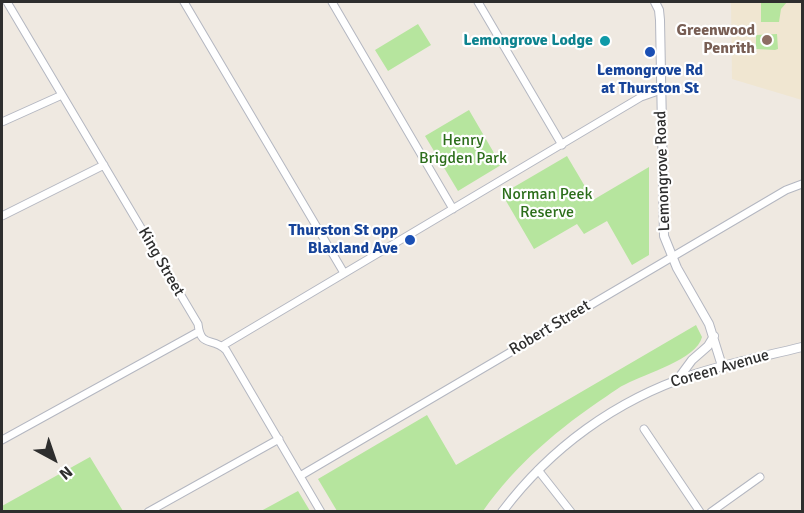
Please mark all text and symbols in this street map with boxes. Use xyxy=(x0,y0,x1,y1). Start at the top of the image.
place label: Greenwood Penrith xyxy=(677,21,755,59)
place label: Lemongrove Lodge xyxy=(463,31,593,51)
marker: Greenwood Penrith xyxy=(760,33,774,47)
marker: Lemongrove Lodge xyxy=(598,34,612,48)
marker: Lemongrove Rd at Thurston St xyxy=(643,45,657,59)
place label: Lemongrove Rd at Thurston St xyxy=(597,61,703,99)
street label: Lemongrove Road xyxy=(651,110,675,232)
park label: Henry Brigden Park xyxy=(419,131,507,169)
park label: Norman Peek Reserve xyxy=(502,185,592,223)
place label: Thurston St opp Blaxland Ave xyxy=(288,221,398,259)
street label: King Street xyxy=(134,224,188,300)
marker: Thurston St opp Blaxland Ave xyxy=(403,233,417,247)
street label: Robert Street xyxy=(506,296,594,360)
street label: Coreen Avenue xyxy=(668,346,772,392)
north arrow xyxy=(24,429,84,489)
text: N xyxy=(55,462,76,484)

